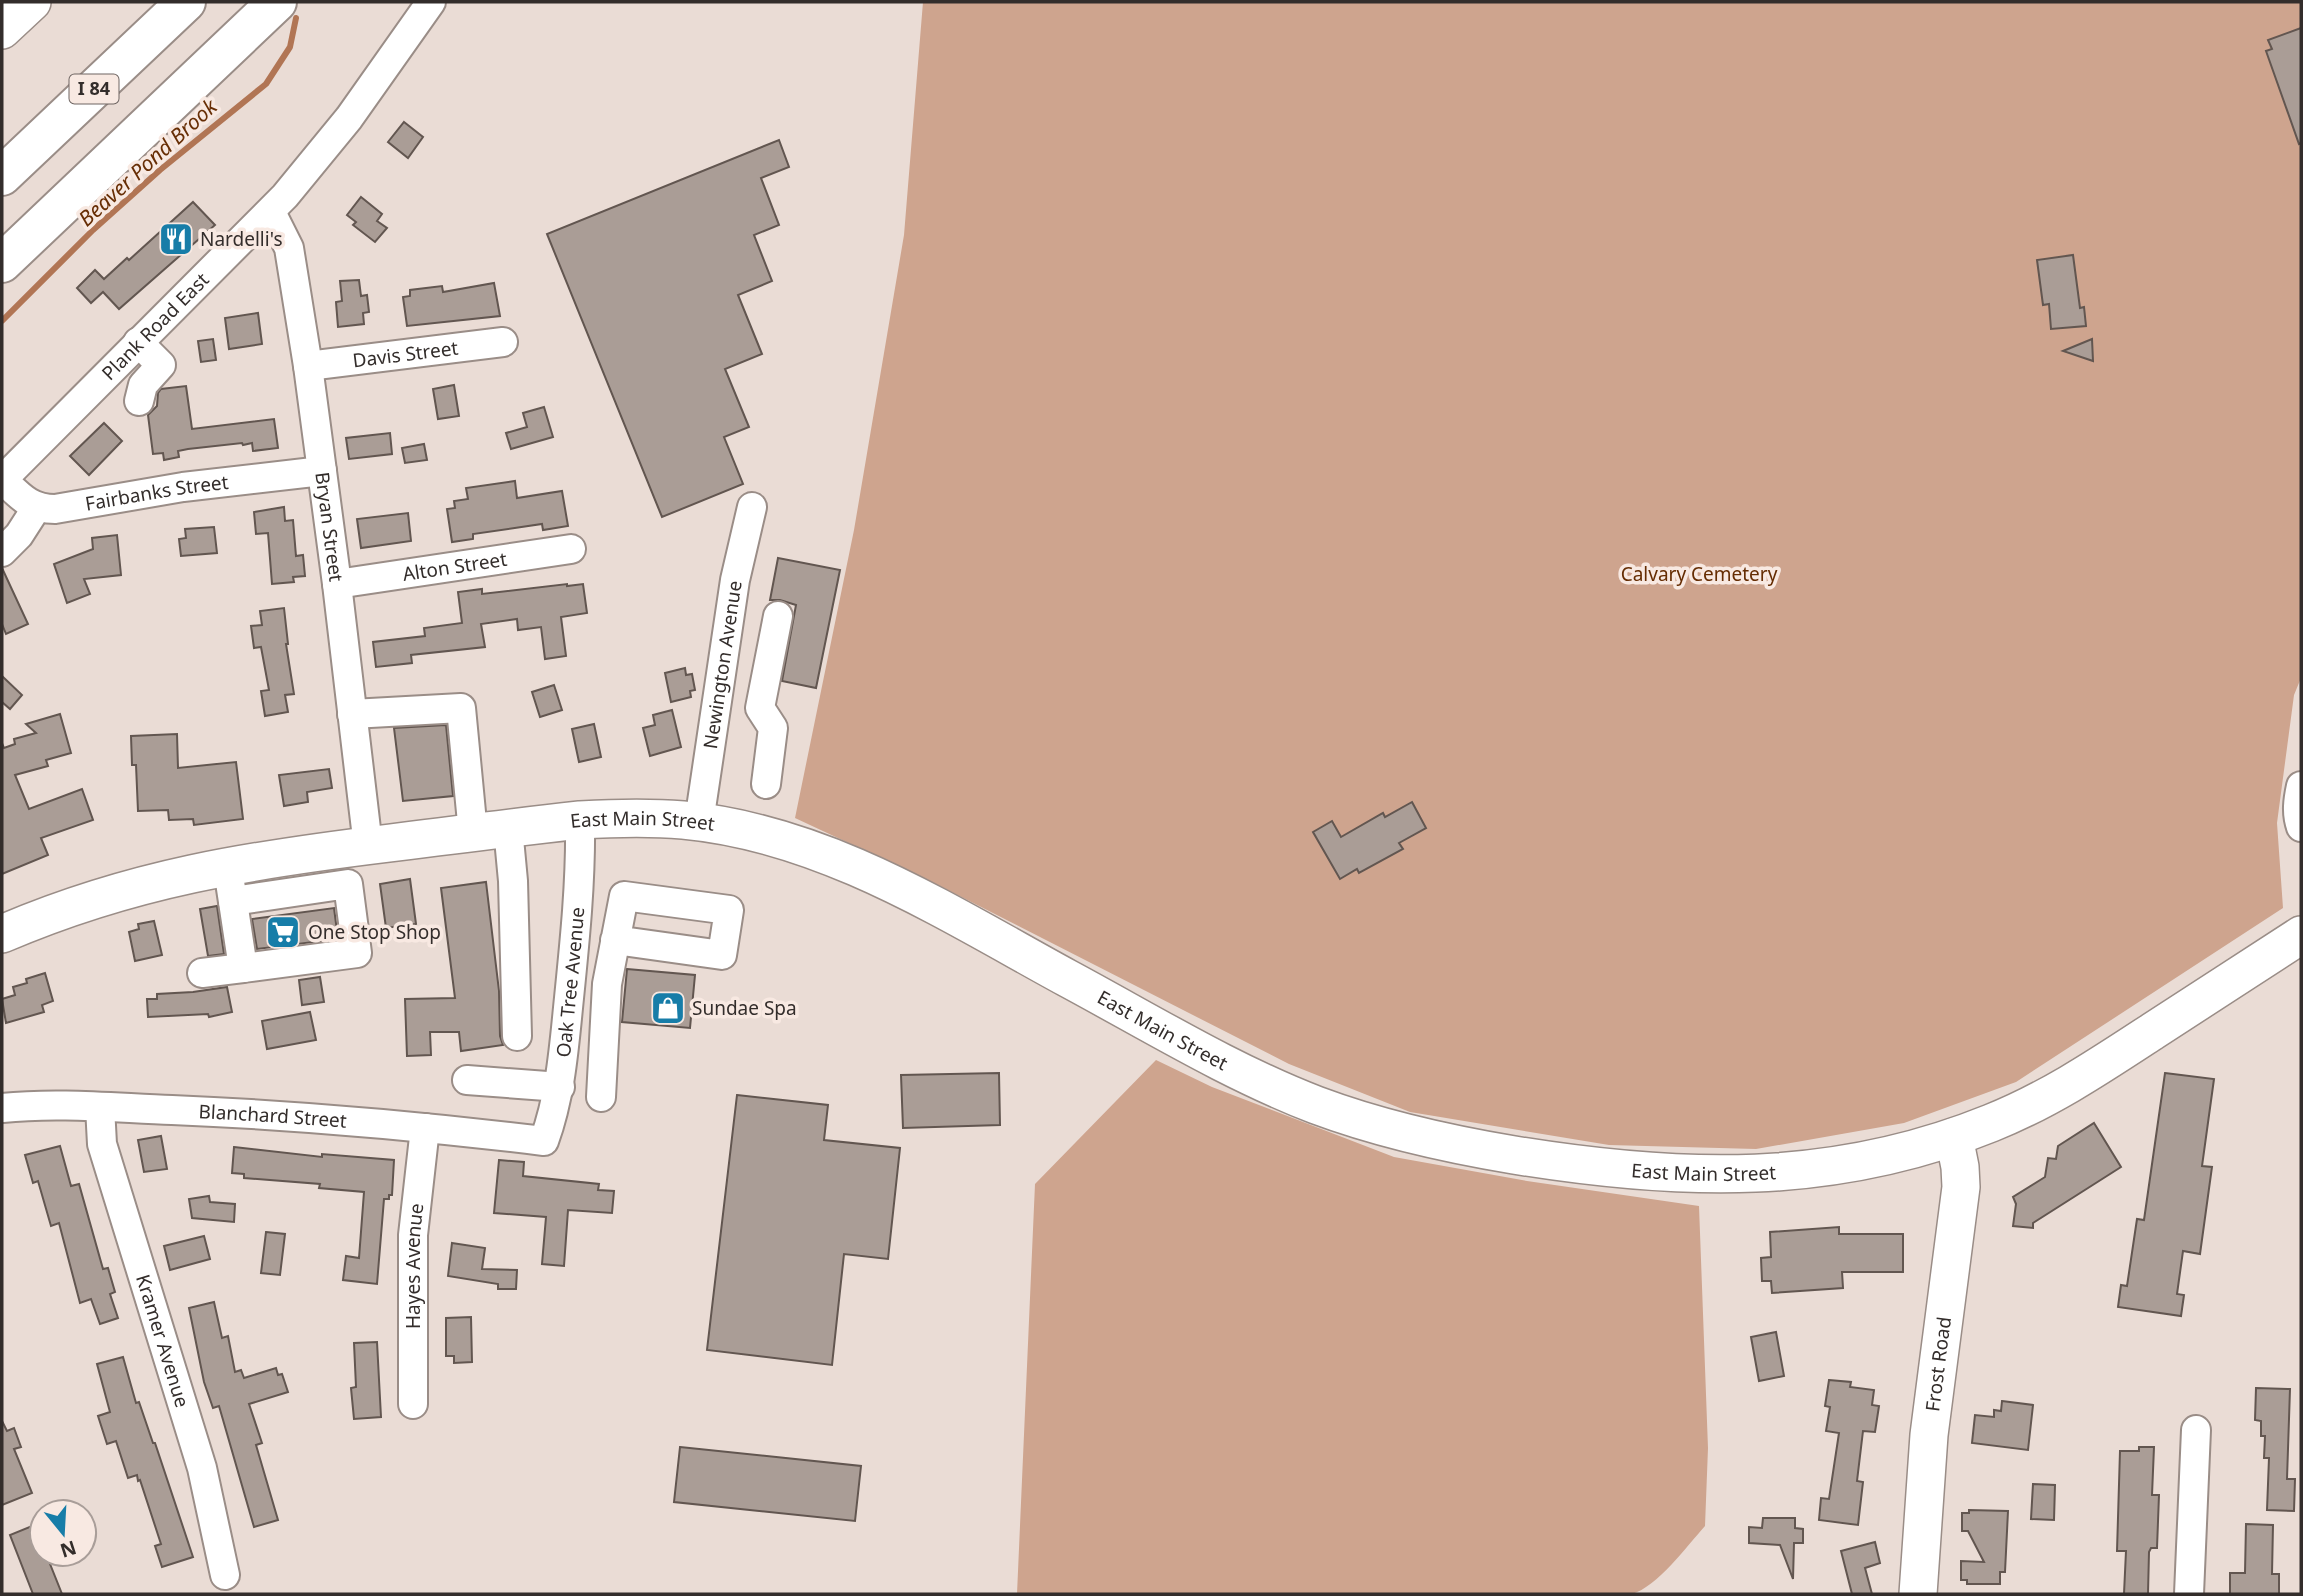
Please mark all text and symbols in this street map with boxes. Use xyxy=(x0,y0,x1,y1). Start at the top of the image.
road number: I 84 xyxy=(70,74,119,104)
water label: Beaver Pond Brook xyxy=(72,91,224,232)
restaurant icon: Nardelli's xyxy=(157,220,195,258)
place label: Nardelli's xyxy=(200,226,282,252)
street label: Plank Road East xyxy=(96,267,215,386)
street label: Davis Street xyxy=(351,335,460,373)
street label: Fairbanks Street xyxy=(83,469,230,517)
street label: Bryan Street xyxy=(309,470,350,583)
street label: Alton Street xyxy=(401,546,509,587)
park label: Calvary Cemetery xyxy=(1621,561,1778,587)
street label: Newington Avenue xyxy=(697,579,748,751)
street label: East Main Street xyxy=(569,805,717,837)
street label: Oak Tree Avenue xyxy=(550,906,590,1059)
supermarket icon: One Stop Shop xyxy=(264,913,302,951)
place label: One Stop Shop xyxy=(308,919,441,945)
street label: East Main Street xyxy=(1093,984,1232,1076)
shop icon: Sundae Spa xyxy=(649,989,687,1027)
place label: Sundae Spa xyxy=(692,995,797,1021)
street label: Blanchard Street xyxy=(198,1098,348,1134)
street label: East Main Street xyxy=(1630,1157,1777,1187)
street label: Hayes Avenue xyxy=(400,1202,429,1329)
street label: Kramer Avenue xyxy=(130,1271,196,1411)
street label: Frost Road xyxy=(1919,1315,1957,1413)
north arrow xyxy=(28,1498,98,1568)
text: N xyxy=(57,1534,80,1564)

